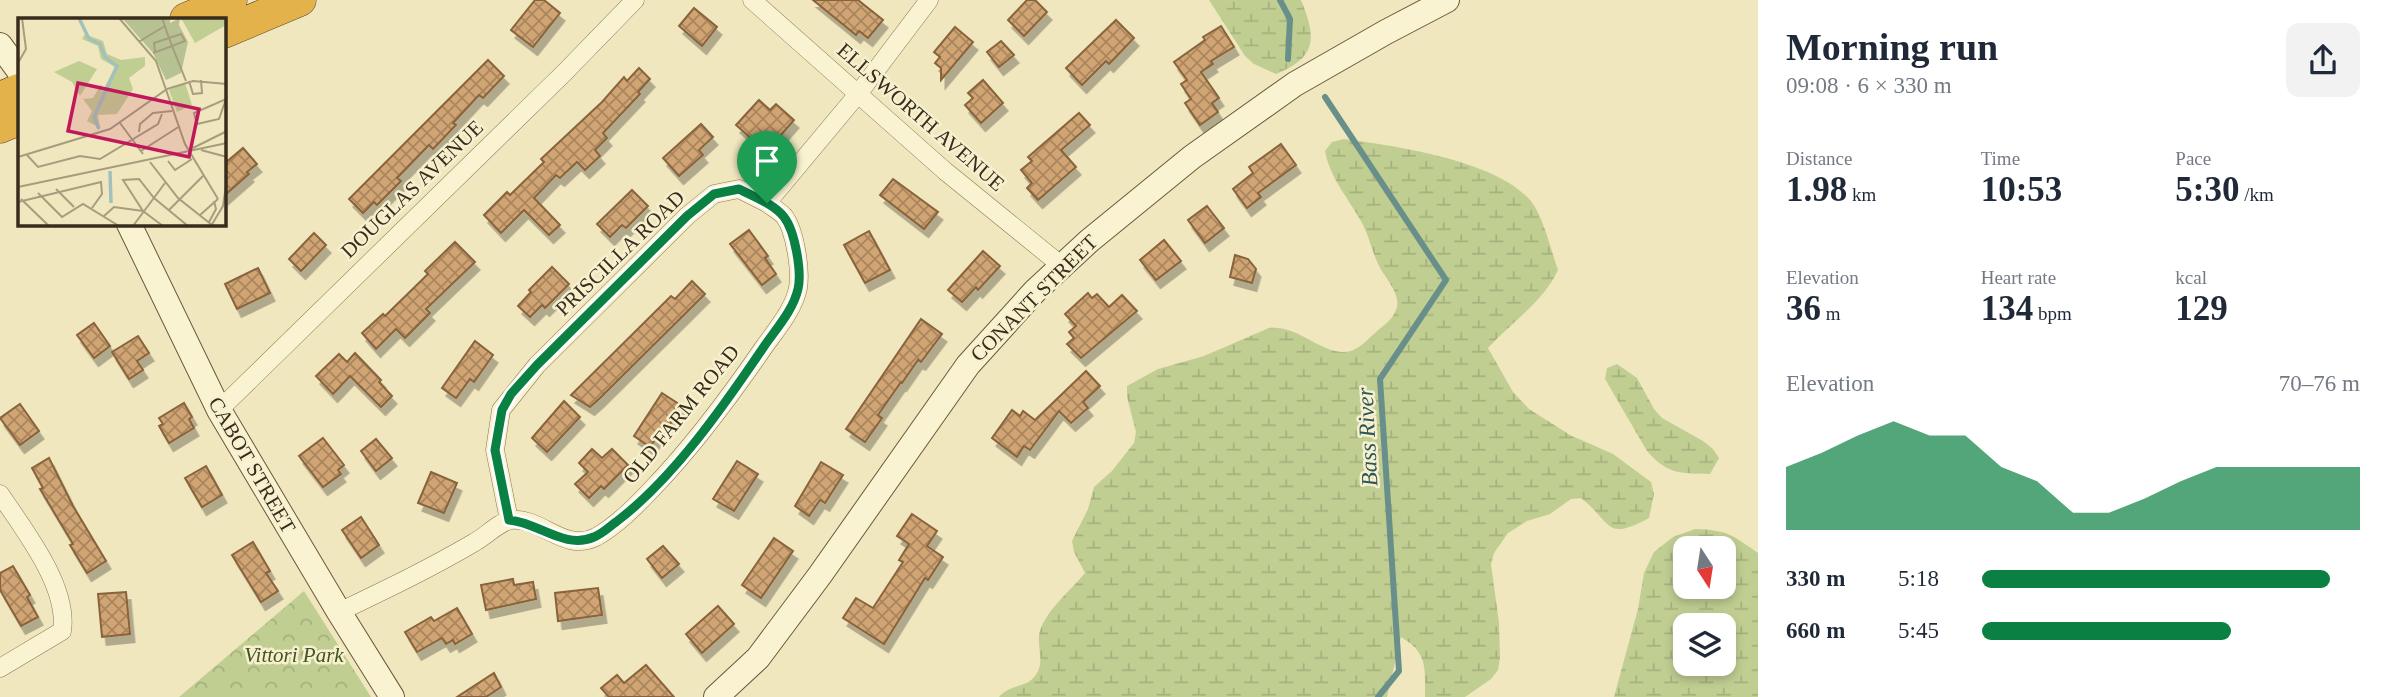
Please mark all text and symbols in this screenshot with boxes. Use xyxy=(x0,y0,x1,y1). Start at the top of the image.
inset map xyxy=(18,18,226,226)
button: share xyxy=(2286,23,2360,97)
text: Morning run xyxy=(1786,26,1998,68)
street label: ELLSWORTH AVENUE xyxy=(833,38,1009,196)
text: 09:08 · 6 × 330 m xyxy=(1786,73,1952,98)
street label: DOUGLAS AVENUE xyxy=(336,115,488,263)
pin xyxy=(737,131,797,203)
icon: arrive xyxy=(748,142,786,180)
text: Distance xyxy=(1786,148,1852,169)
text: Time xyxy=(1981,148,2020,169)
text: Pace xyxy=(2175,148,2211,169)
text: 1.98 xyxy=(1786,170,1847,209)
text: 10:53 xyxy=(1981,170,2062,209)
text: 5:30 xyxy=(2175,170,2239,209)
text: km xyxy=(1847,184,1876,205)
text: /km xyxy=(2239,184,2274,205)
street label: PRISCILLA ROAD xyxy=(551,185,689,321)
street label: CONANT STREET xyxy=(966,230,1102,366)
text: Elevation xyxy=(1786,267,1859,288)
text: Heart rate xyxy=(1981,267,2056,288)
text: kcal xyxy=(2175,267,2207,288)
text: 36 xyxy=(1786,289,1821,328)
text: 134 xyxy=(1981,289,2033,328)
text: 129 xyxy=(2175,289,2228,328)
text: m xyxy=(1821,303,1841,324)
text: bpm xyxy=(2033,303,2072,324)
street label: OLD FARM ROAD xyxy=(618,340,744,488)
text: Elevation xyxy=(1786,371,1874,396)
text: 70–76 m xyxy=(2279,371,2360,396)
water label: Bass River xyxy=(1352,386,1383,487)
street label: CABOT STREET xyxy=(203,393,301,537)
north arrow xyxy=(1673,536,1736,598)
map controls xyxy=(1673,536,1736,676)
text: 330 m xyxy=(1786,566,1845,591)
text: 5:18 xyxy=(1898,566,1939,591)
button: layers xyxy=(1673,613,1736,676)
text: 660 m xyxy=(1786,618,1845,643)
text: 5:45 xyxy=(1898,618,1939,643)
park label: Vittori Park xyxy=(244,643,344,667)

